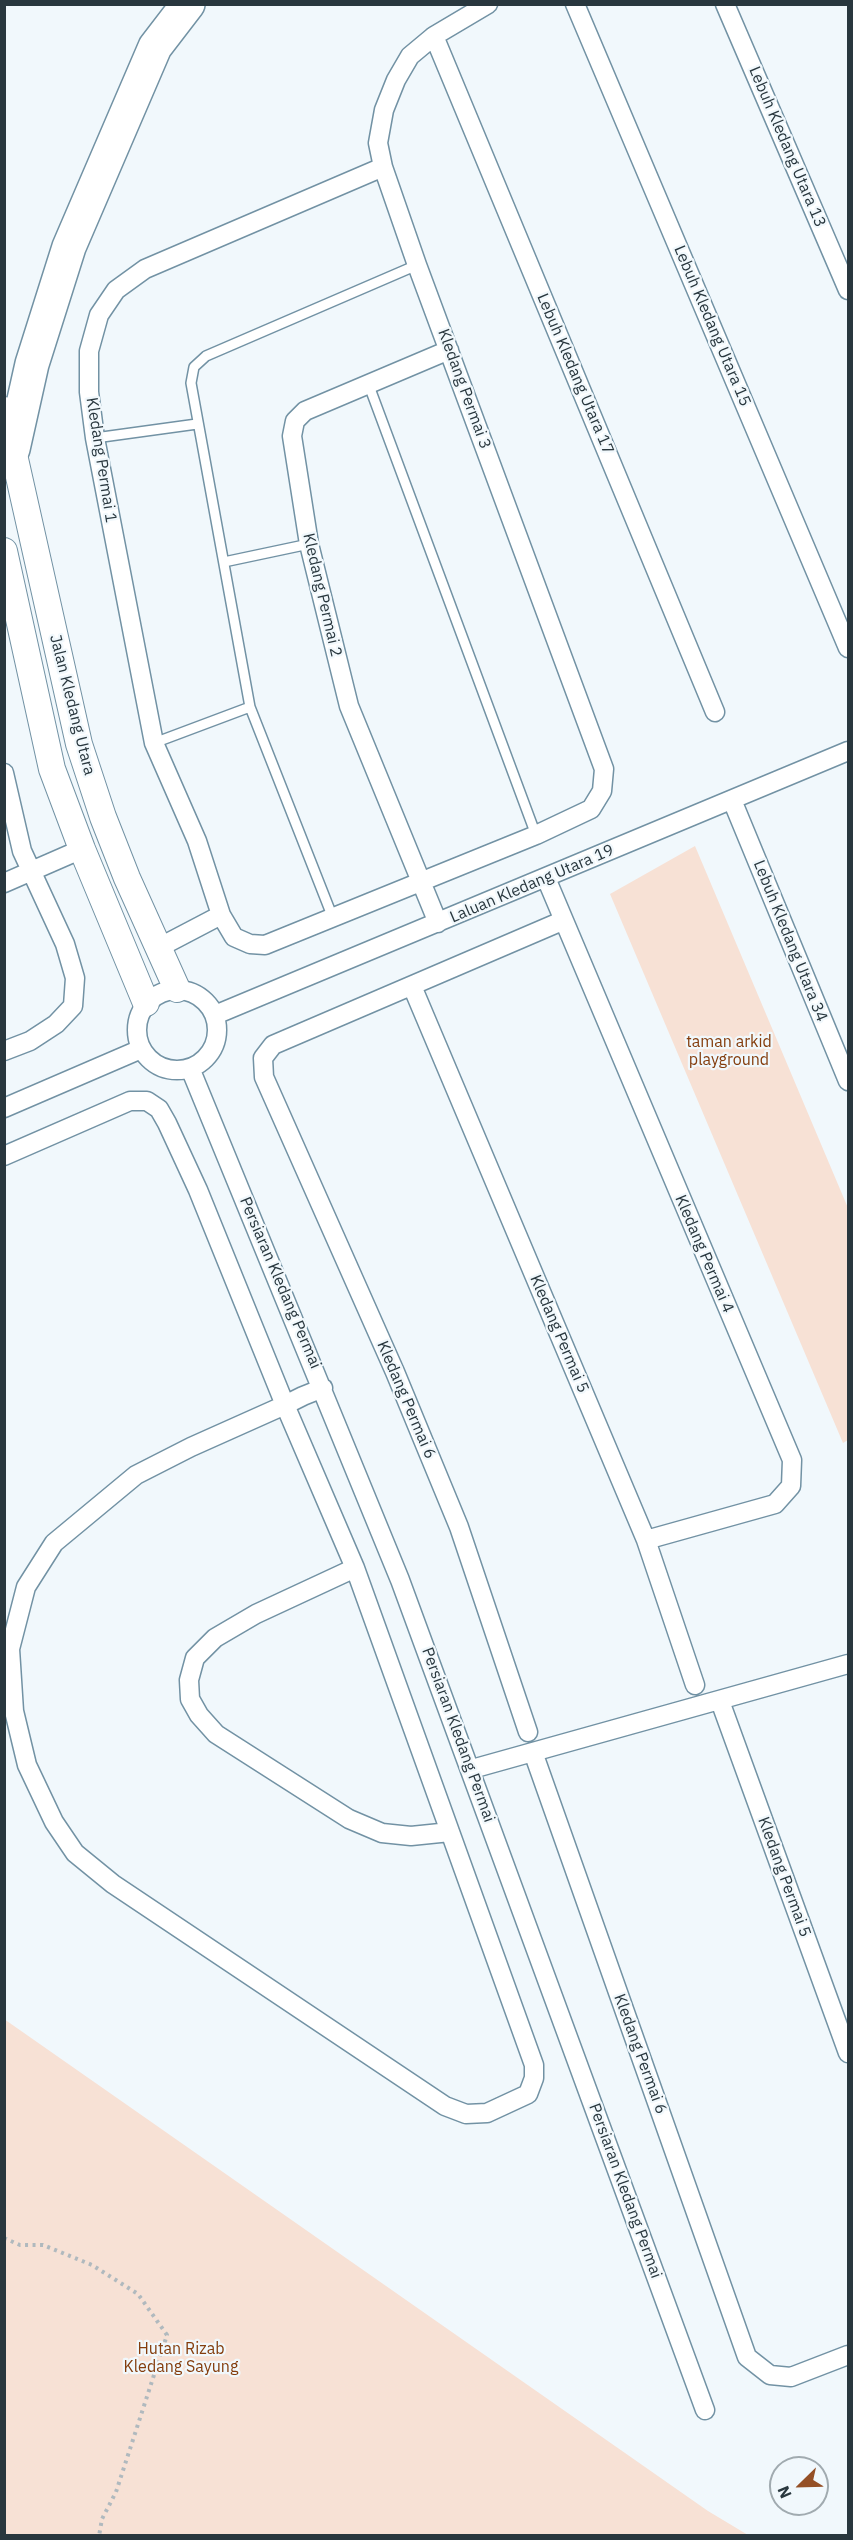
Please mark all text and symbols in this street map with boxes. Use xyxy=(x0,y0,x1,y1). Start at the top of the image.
street label: Lebuh Kledang Utara 13 xyxy=(744,64,830,230)
street label: Lebuh Kledang Utara 15 xyxy=(669,243,755,409)
street label: Lebuh Kledang Utara 17 xyxy=(532,291,618,457)
street label: Kledang Permai 3 xyxy=(433,326,495,452)
street label: Kledang Permai 1 xyxy=(82,396,120,524)
street label: Kledang Permai 2 xyxy=(298,531,346,659)
street label: Jalan Kledang Utara xyxy=(45,633,99,777)
street label: Laluan Kledang Utara 19 xyxy=(447,841,617,927)
street label: Lebuh Kledang Utara 34 xyxy=(749,857,831,1025)
park label: taman arkid playground xyxy=(686,1032,772,1070)
street label: Kledang Permai 4 xyxy=(670,1192,738,1316)
street label: Persiaran Kledang Permai xyxy=(235,1194,325,1372)
street label: Kledang Permai 5 xyxy=(525,1272,593,1396)
street label: Kledang Permai 6 xyxy=(372,1338,440,1462)
street label: Persiaran Kledang Permai xyxy=(417,1645,499,1825)
street label: Kledang Permai 5 xyxy=(753,1814,815,1940)
street label: Kledang Permai 6 xyxy=(609,1991,671,2117)
street label: Persiaran Kledang Permai xyxy=(584,2101,666,2281)
park label: Hutan Rizab Kledang Sayung xyxy=(124,2339,238,2377)
north arrow xyxy=(769,2456,829,2516)
text: N xyxy=(773,2483,796,2501)

